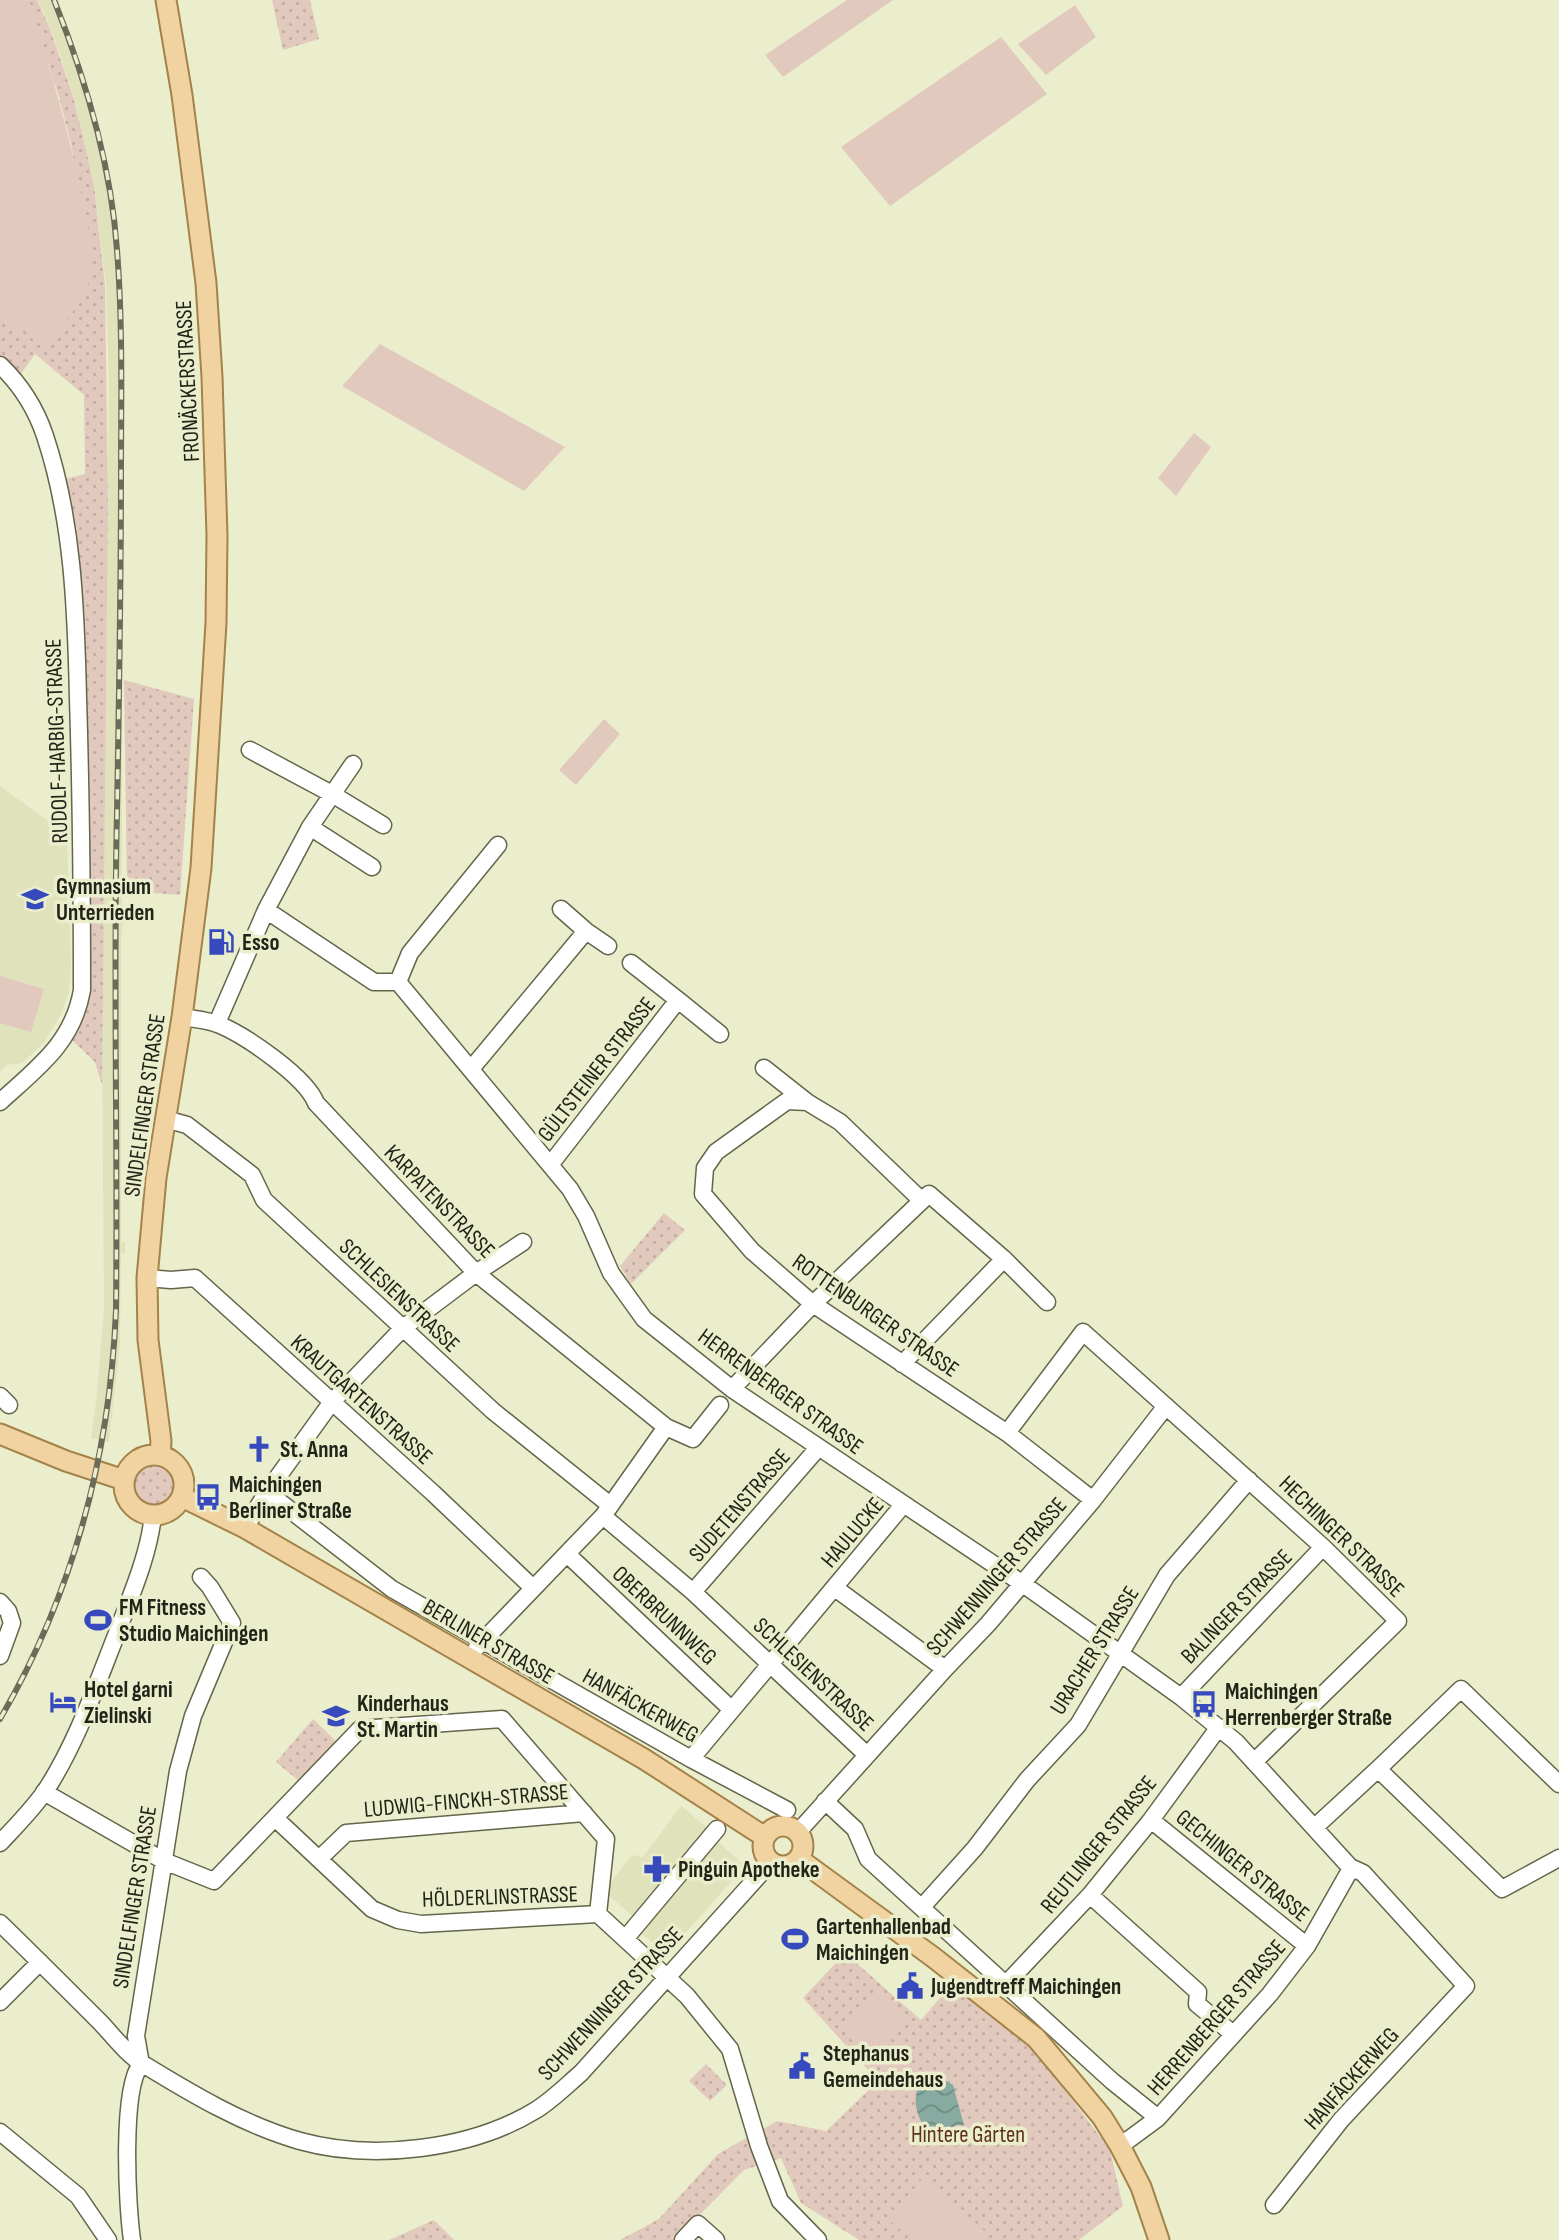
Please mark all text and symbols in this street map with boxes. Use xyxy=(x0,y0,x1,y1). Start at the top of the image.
street label: FRONÄCKERSTRASSE xyxy=(170,299,206,463)
street label: RUDOLF-HARBIG-STRASSE xyxy=(39,638,75,844)
place label: Gymnasium Unterrieden xyxy=(56,873,154,927)
school or university icon: Gymnasium Unterrieden xyxy=(20,884,50,914)
fuel station icon: Esso xyxy=(206,927,236,957)
place label: Esso xyxy=(242,929,279,957)
street label: GÜLTSTEINER STRASSE xyxy=(532,992,662,1148)
street label: SINDELFINGER STRASSE xyxy=(118,1012,172,1198)
street label: KARPATENSTRASSE xyxy=(378,1139,501,1265)
street label: SCHLESIENSTRASSE xyxy=(333,1233,465,1359)
street label: ROTTENBURGER STRASSE xyxy=(787,1248,964,1384)
street label: HERRENBERGER STRASSE xyxy=(692,1323,868,1461)
street label: KRAUTGARTENSTRASSE xyxy=(285,1329,438,1471)
church icon: St. Anna xyxy=(244,1434,274,1464)
place label: St. Anna xyxy=(280,1436,348,1464)
street label: SUDETENSTRASSE xyxy=(683,1443,796,1568)
street label: HECHINGER STRASSE xyxy=(1273,1470,1410,1604)
place label: Maichingen Berliner Straße xyxy=(229,1471,352,1525)
bus stop icon: Maichingen Berliner Straße xyxy=(193,1482,223,1512)
street label: HAULUCKE xyxy=(815,1492,890,1574)
street label: SCHWENNINGER STRASSE xyxy=(920,1492,1073,1661)
street label: BALINGER STRASSE xyxy=(1175,1544,1298,1670)
street label: OBERBRUNNWEG xyxy=(606,1560,722,1671)
street label: URACHER STRASSE xyxy=(1044,1581,1145,1720)
street label: BERLINER STRASSE xyxy=(418,1593,559,1691)
place label: FM Fitness Studio Maichingen xyxy=(119,1594,268,1648)
sports icon: FM Fitness Studio Maichingen xyxy=(83,1605,113,1635)
street label: SCHLESIENSTRASSE xyxy=(747,1612,879,1738)
street label: HANFÄCKERWEG xyxy=(577,1662,704,1749)
place label: Hotel garni Zielinski xyxy=(84,1676,173,1730)
place label: Maichingen Herrenberger Straße xyxy=(1225,1678,1392,1732)
hotel icon: Hotel garni Zielinski xyxy=(48,1687,78,1717)
bus stop icon: Maichingen Herrenberger Straße xyxy=(1189,1689,1219,1719)
place label: Kinderhaus St. Martin xyxy=(357,1690,449,1744)
school or university icon: Kinderhaus St. Martin xyxy=(321,1701,351,1731)
street label: REUTLINGER STRASSE xyxy=(1035,1770,1163,1919)
street label: LUDWIG-FINCKH-STRASSE xyxy=(363,1778,570,1824)
street label: SINDELFINGER STRASSE xyxy=(107,1804,163,1990)
street label: GECHINGER STRASSE xyxy=(1170,1804,1315,1928)
pharmacy icon: Pinguin Apotheke xyxy=(642,1854,672,1884)
place label: Pinguin Apotheke xyxy=(678,1856,820,1884)
street label: HÖLDERLINSTRASSE xyxy=(422,1880,578,1914)
place label: Gartenhallenbad Maichingen xyxy=(816,1913,951,1967)
street label: SCHWENNINGER STRASSE xyxy=(532,1921,689,2086)
sports icon: Gartenhallenbad Maichingen xyxy=(780,1924,810,1954)
street label: HERRENBERGER STRASSE xyxy=(1142,1934,1292,2101)
public building icon: Jugendtreff Maichingen xyxy=(895,1971,925,2001)
place label: Jugendtreff Maichingen xyxy=(930,1973,1121,2001)
street label: HANFÄCKERWEG xyxy=(1298,2022,1405,2136)
place label: Stephanus Gemeindehaus xyxy=(823,2040,943,2094)
public building icon: Stephanus Gemeindehaus xyxy=(787,2051,817,2081)
park label: Hintere Gärten xyxy=(911,2121,1025,2149)

